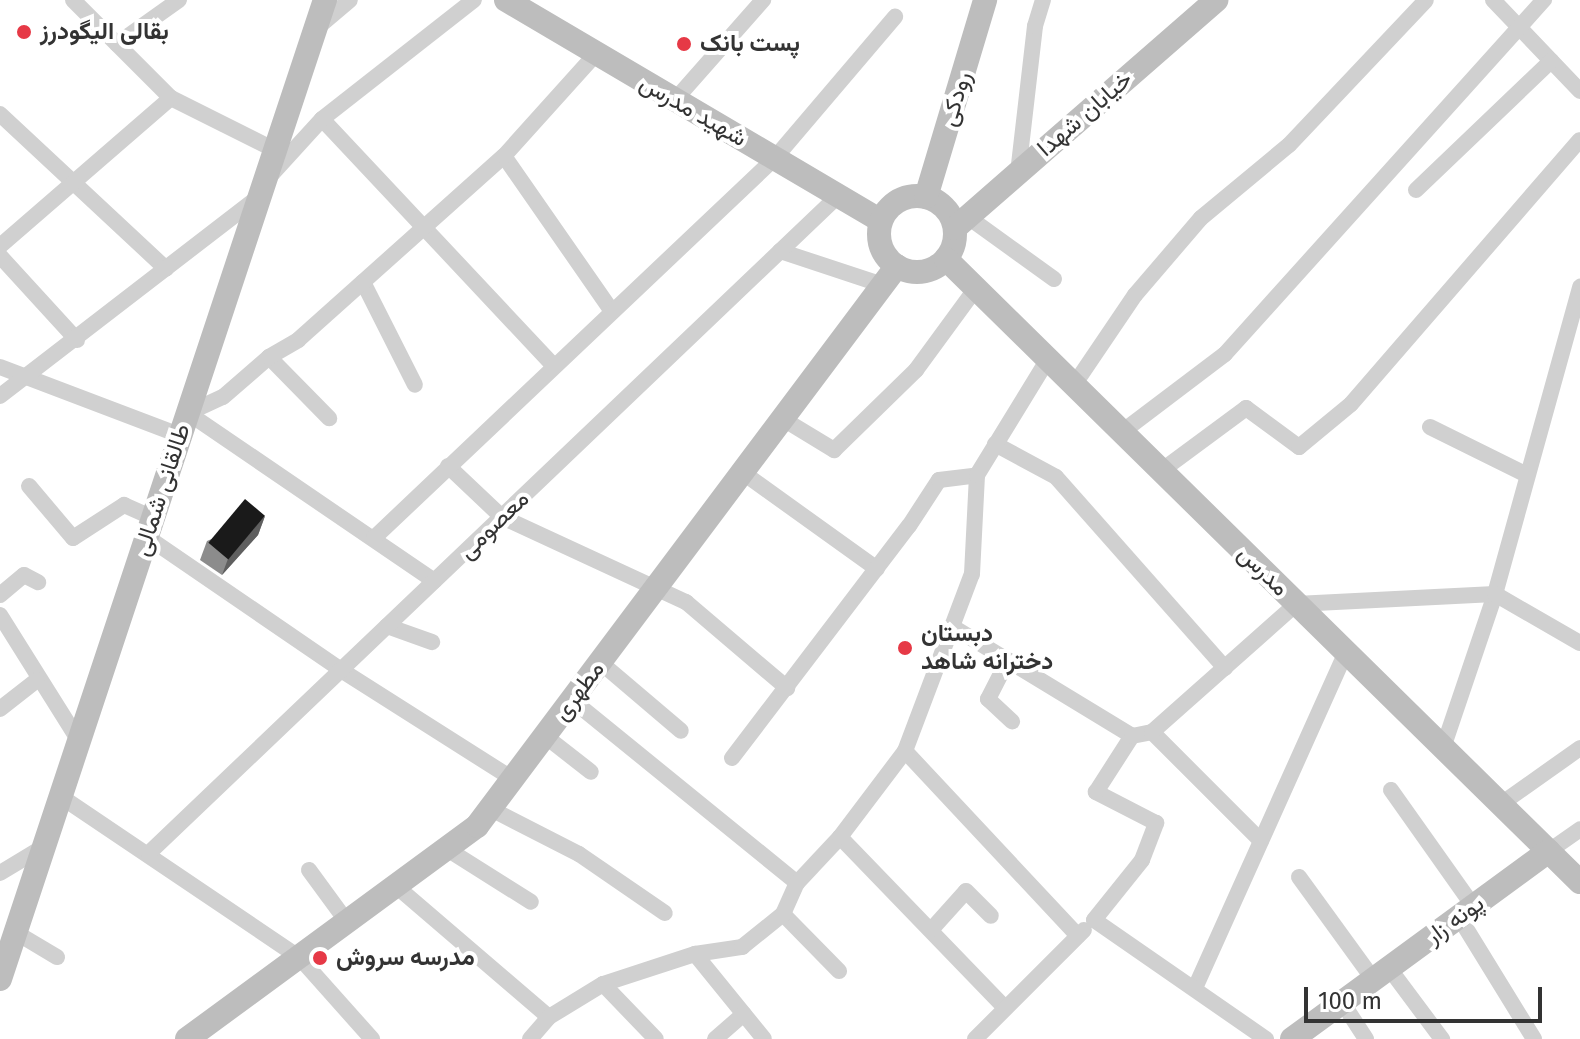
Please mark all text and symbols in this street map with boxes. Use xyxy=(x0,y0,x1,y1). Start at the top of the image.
place label: بقالی الیگودرز xyxy=(40,18,169,46)
marker: بقالی الیگودرز xyxy=(15,23,33,41)
place label: پست بانک xyxy=(700,30,800,58)
marker: پست بانک xyxy=(675,35,693,53)
street label: خیابان شهدا xyxy=(1032,65,1138,163)
street label: رودکی xyxy=(934,68,978,130)
street label: شهید مدرس xyxy=(634,69,752,153)
street label: طالقانی شمالی xyxy=(127,420,197,560)
street label: معصومی xyxy=(453,485,535,565)
street label: مدرس xyxy=(1232,540,1294,602)
place label: دبستان دخترانه شاهد xyxy=(921,620,1053,676)
marker: دبستان دخترانه شاهد xyxy=(896,639,914,657)
street label: مطهری xyxy=(547,656,611,726)
street label: پونه زار xyxy=(1420,889,1490,951)
place label: مدرسه سروش xyxy=(336,944,475,972)
marker: مدرسه سروش xyxy=(311,949,329,967)
scale bar xyxy=(1308,971,1546,1021)
text: 100 m xyxy=(1318,987,1382,1015)

